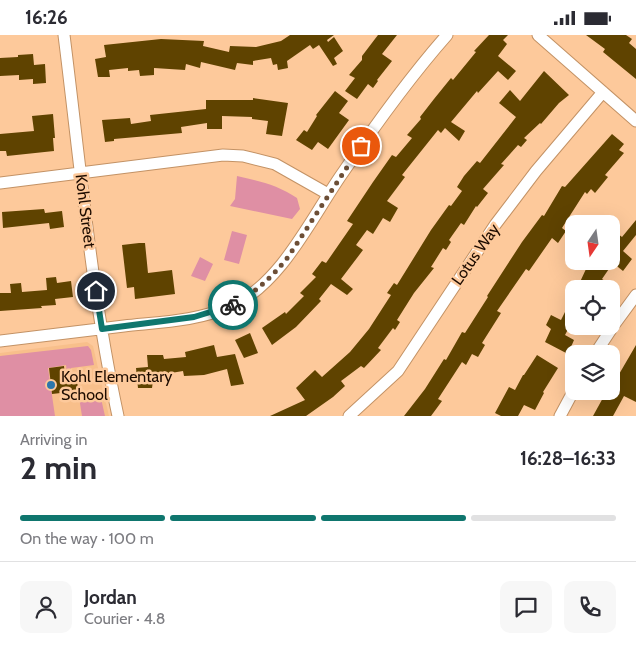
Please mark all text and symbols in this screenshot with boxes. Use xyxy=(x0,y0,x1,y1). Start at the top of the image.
text: 16:26 xyxy=(25,6,68,29)
pin xyxy=(340,125,382,167)
icon: bag xyxy=(347,132,375,160)
street label: Kohl Street xyxy=(72,173,100,250)
north arrow xyxy=(565,215,620,270)
map controls xyxy=(565,215,620,400)
street label: Lotus Way xyxy=(447,220,503,289)
pin xyxy=(75,270,117,312)
icon: home xyxy=(82,277,110,305)
courier xyxy=(208,280,258,330)
button: locate xyxy=(565,280,620,335)
icon: bike xyxy=(219,291,247,319)
button: layers xyxy=(565,345,620,400)
place label: Kohl Elementary School xyxy=(61,367,172,404)
marker: Kohl Elementary School xyxy=(45,379,57,391)
text: Arriving in xyxy=(20,430,87,449)
text: 16:28–16:33 xyxy=(520,447,616,470)
text: 2 min xyxy=(20,448,97,487)
text: On the way · 100 m xyxy=(20,529,154,548)
button: person xyxy=(20,581,72,633)
button: chat xyxy=(500,581,552,633)
button: phone xyxy=(564,581,616,633)
text: Jordan xyxy=(84,586,137,609)
text: Courier · 4.8 xyxy=(84,609,166,628)

